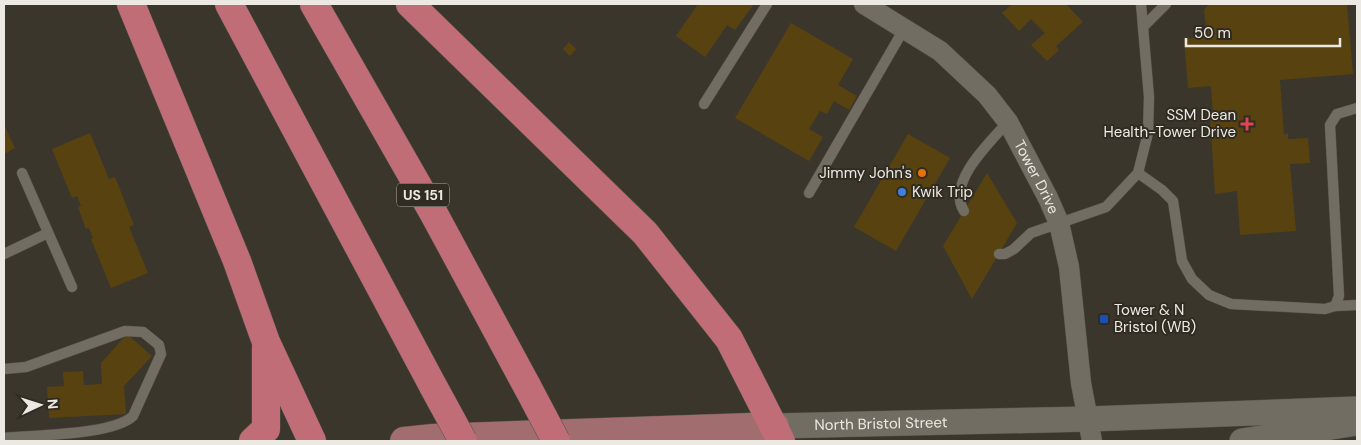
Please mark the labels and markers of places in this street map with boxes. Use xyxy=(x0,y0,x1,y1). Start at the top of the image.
place label: SSM Dean Health-Tower Drive xyxy=(1103,105,1236,142)
marker: SSM Dean Health-Tower Drive xyxy=(1240,117,1254,131)
place label: Jimmy John's xyxy=(819,163,912,183)
marker: Jimmy John's xyxy=(916,167,928,179)
place label: Kwik Trip xyxy=(912,182,973,202)
marker: Kwik Trip xyxy=(896,186,908,198)
place label: Tower & N Bristol (WB) xyxy=(1114,300,1196,337)
marker: Tower & N Bristol (WB) xyxy=(1098,313,1110,325)

